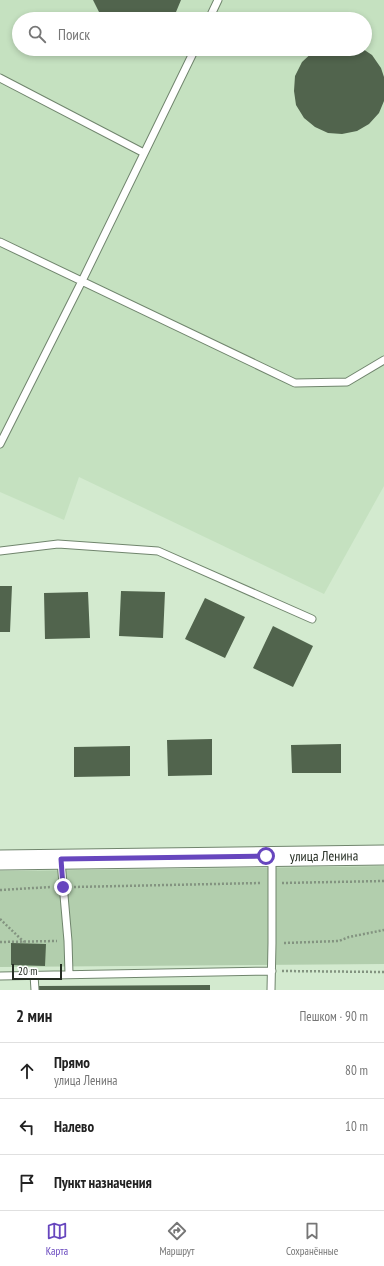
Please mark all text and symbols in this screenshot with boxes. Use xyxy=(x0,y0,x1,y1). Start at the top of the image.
search box xyxy=(12,12,372,56)
icon: search xyxy=(26,23,48,45)
text: Поиск xyxy=(58,25,90,44)
street label: улица Ленина xyxy=(290,846,358,865)
route start xyxy=(257,847,275,865)
route end xyxy=(54,878,72,896)
scale bar xyxy=(12,962,62,981)
text: 20 m xyxy=(18,964,37,978)
text: 2 мин xyxy=(16,1005,52,1027)
text: Пешком · 90 m xyxy=(300,1008,368,1025)
text: Прямо xyxy=(54,1053,90,1072)
icon: ahead xyxy=(16,1060,38,1082)
text: 80 m xyxy=(345,1062,368,1079)
text: улица Ленина xyxy=(54,1072,118,1089)
icon: left xyxy=(16,1116,38,1138)
text: Налево xyxy=(54,1117,94,1136)
text: 10 m xyxy=(345,1118,368,1135)
icon: arrive xyxy=(16,1172,38,1194)
text: Пункт назначения xyxy=(54,1173,152,1192)
tab: Карта xyxy=(46,1220,68,1258)
tab: Маршрут xyxy=(159,1220,195,1258)
tab: Сохранённые xyxy=(286,1220,338,1258)

